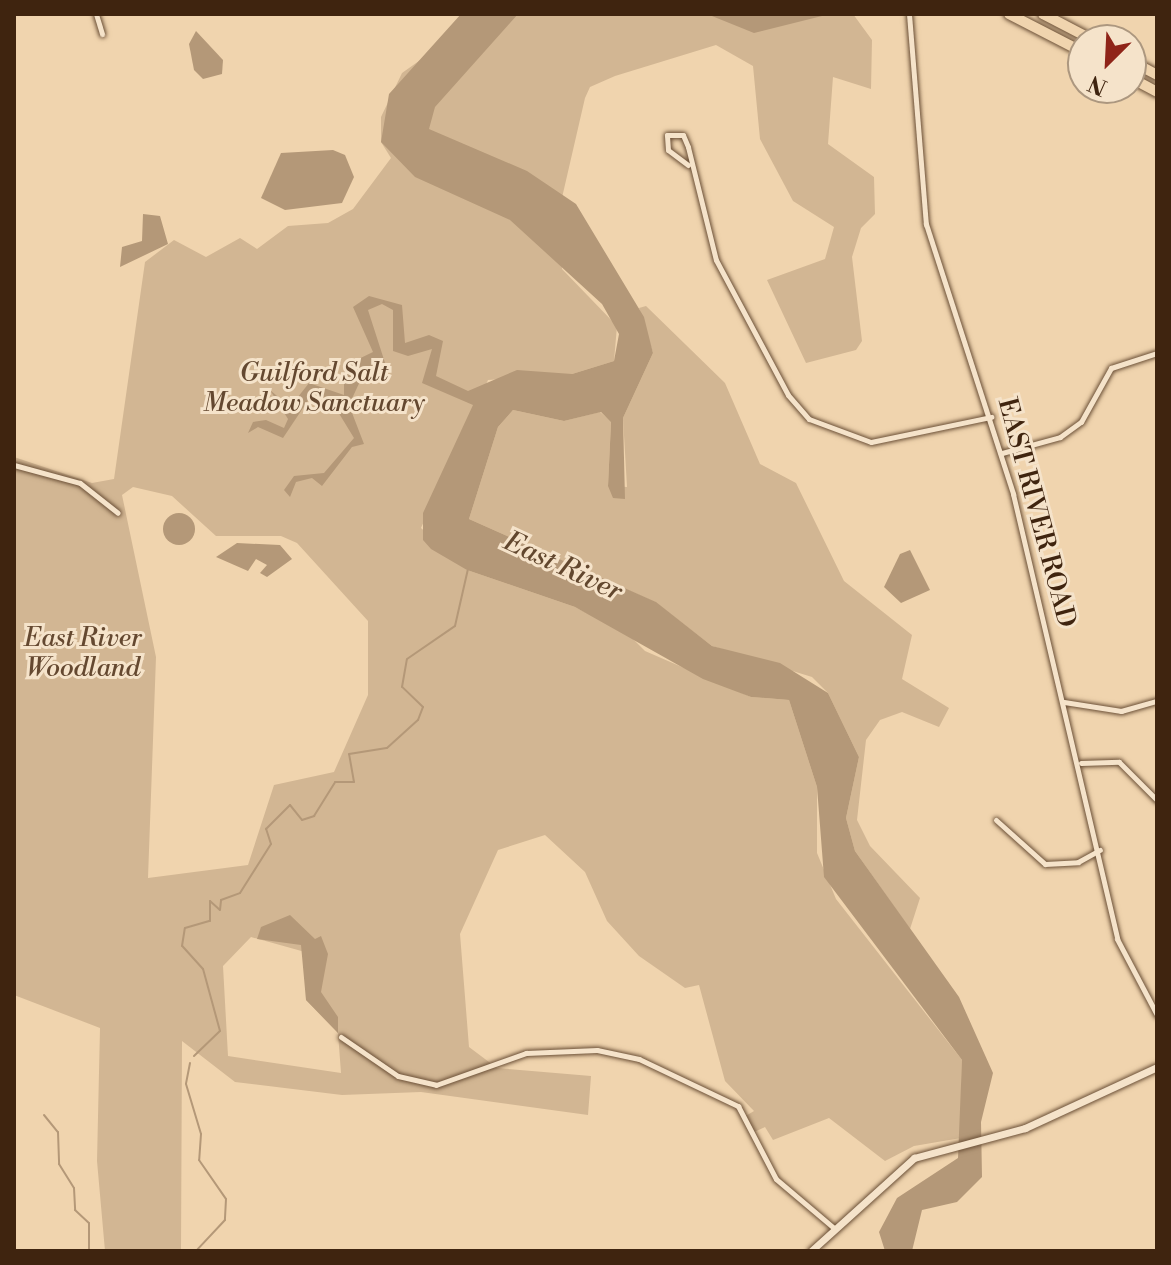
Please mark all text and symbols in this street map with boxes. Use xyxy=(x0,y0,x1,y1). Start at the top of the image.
north arrow xyxy=(1067,24,1147,104)
text: N xyxy=(1084,69,1111,100)
park label: Guilford Salt Meadow Sanctuary xyxy=(203,358,425,420)
street label: EAST RIVER ROAD xyxy=(990,395,1082,631)
water label: East River xyxy=(498,525,628,609)
park label: East River Woodland xyxy=(24,623,142,684)

